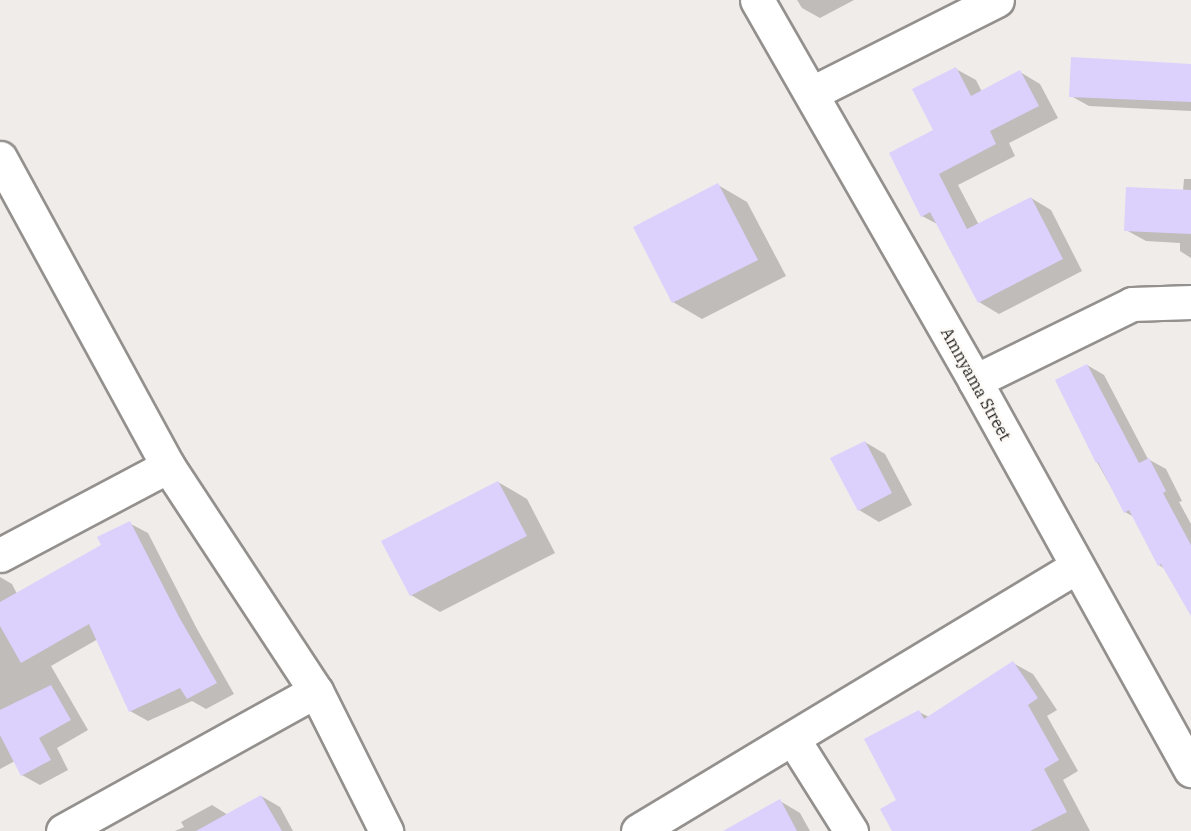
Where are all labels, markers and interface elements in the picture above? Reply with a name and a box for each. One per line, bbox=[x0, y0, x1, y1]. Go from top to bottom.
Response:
street label: Amnyama Street bbox=[937, 324, 1015, 444]

